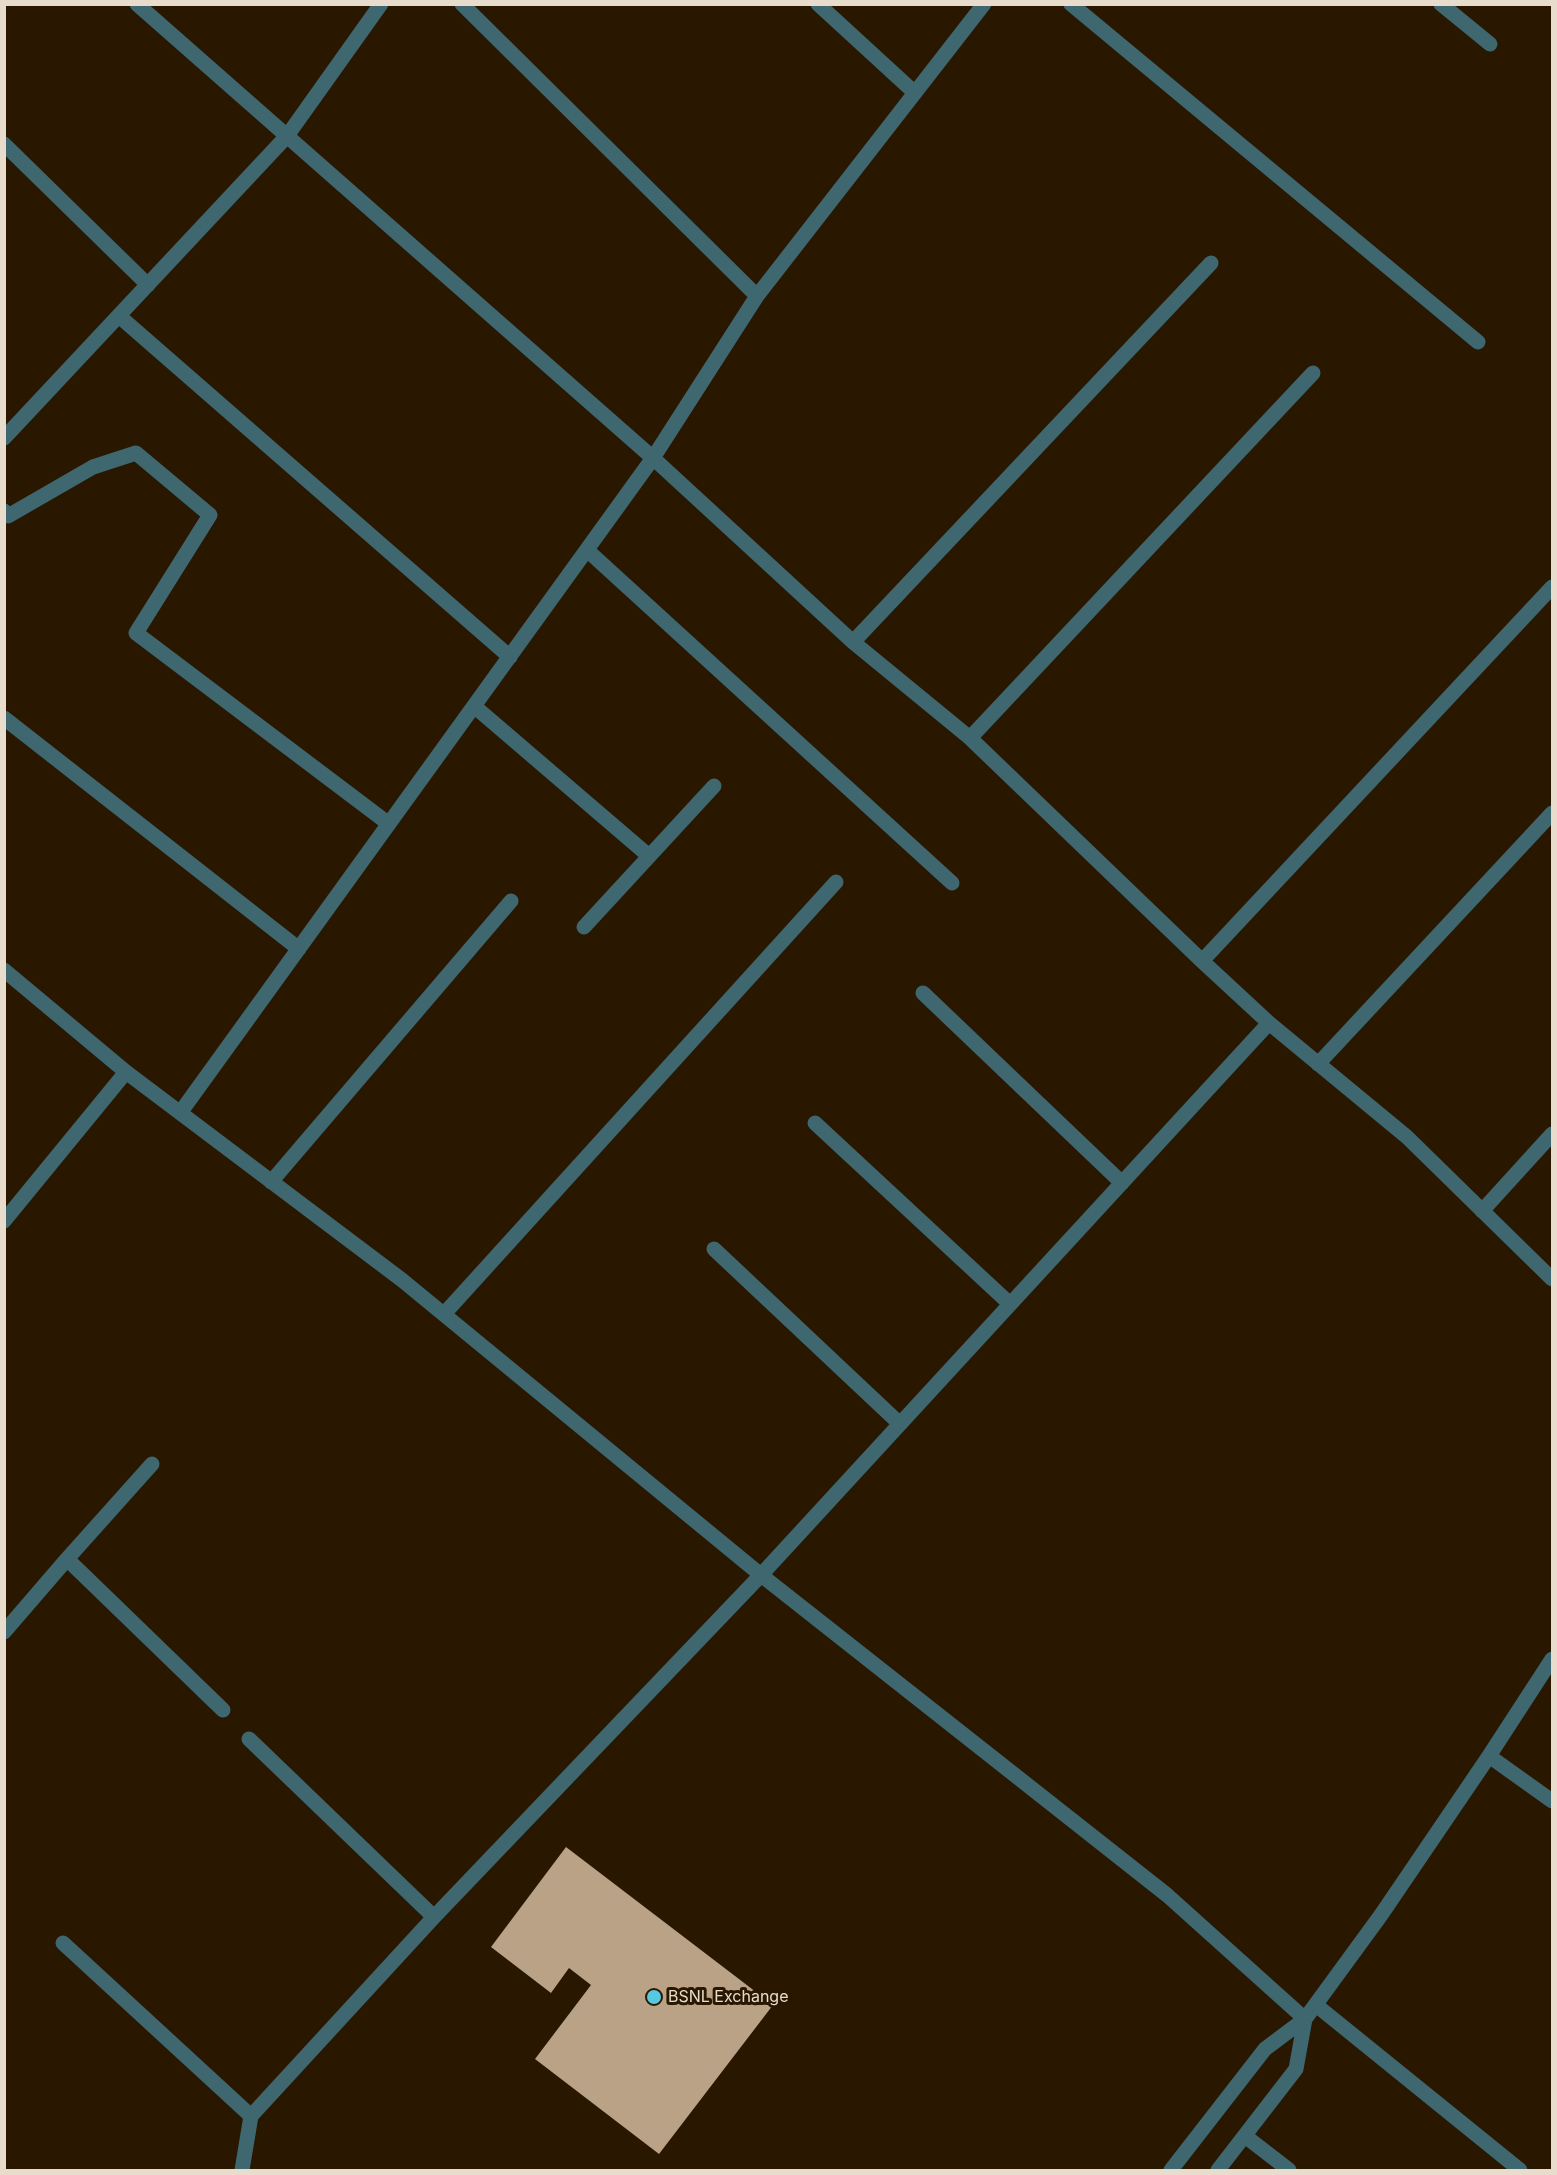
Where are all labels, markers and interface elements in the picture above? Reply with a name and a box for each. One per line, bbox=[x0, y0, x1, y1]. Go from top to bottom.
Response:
place label: BSNL Exchange bbox=[668, 1987, 789, 2007]
marker: BSNL Exchange bbox=[645, 1988, 663, 2006]

